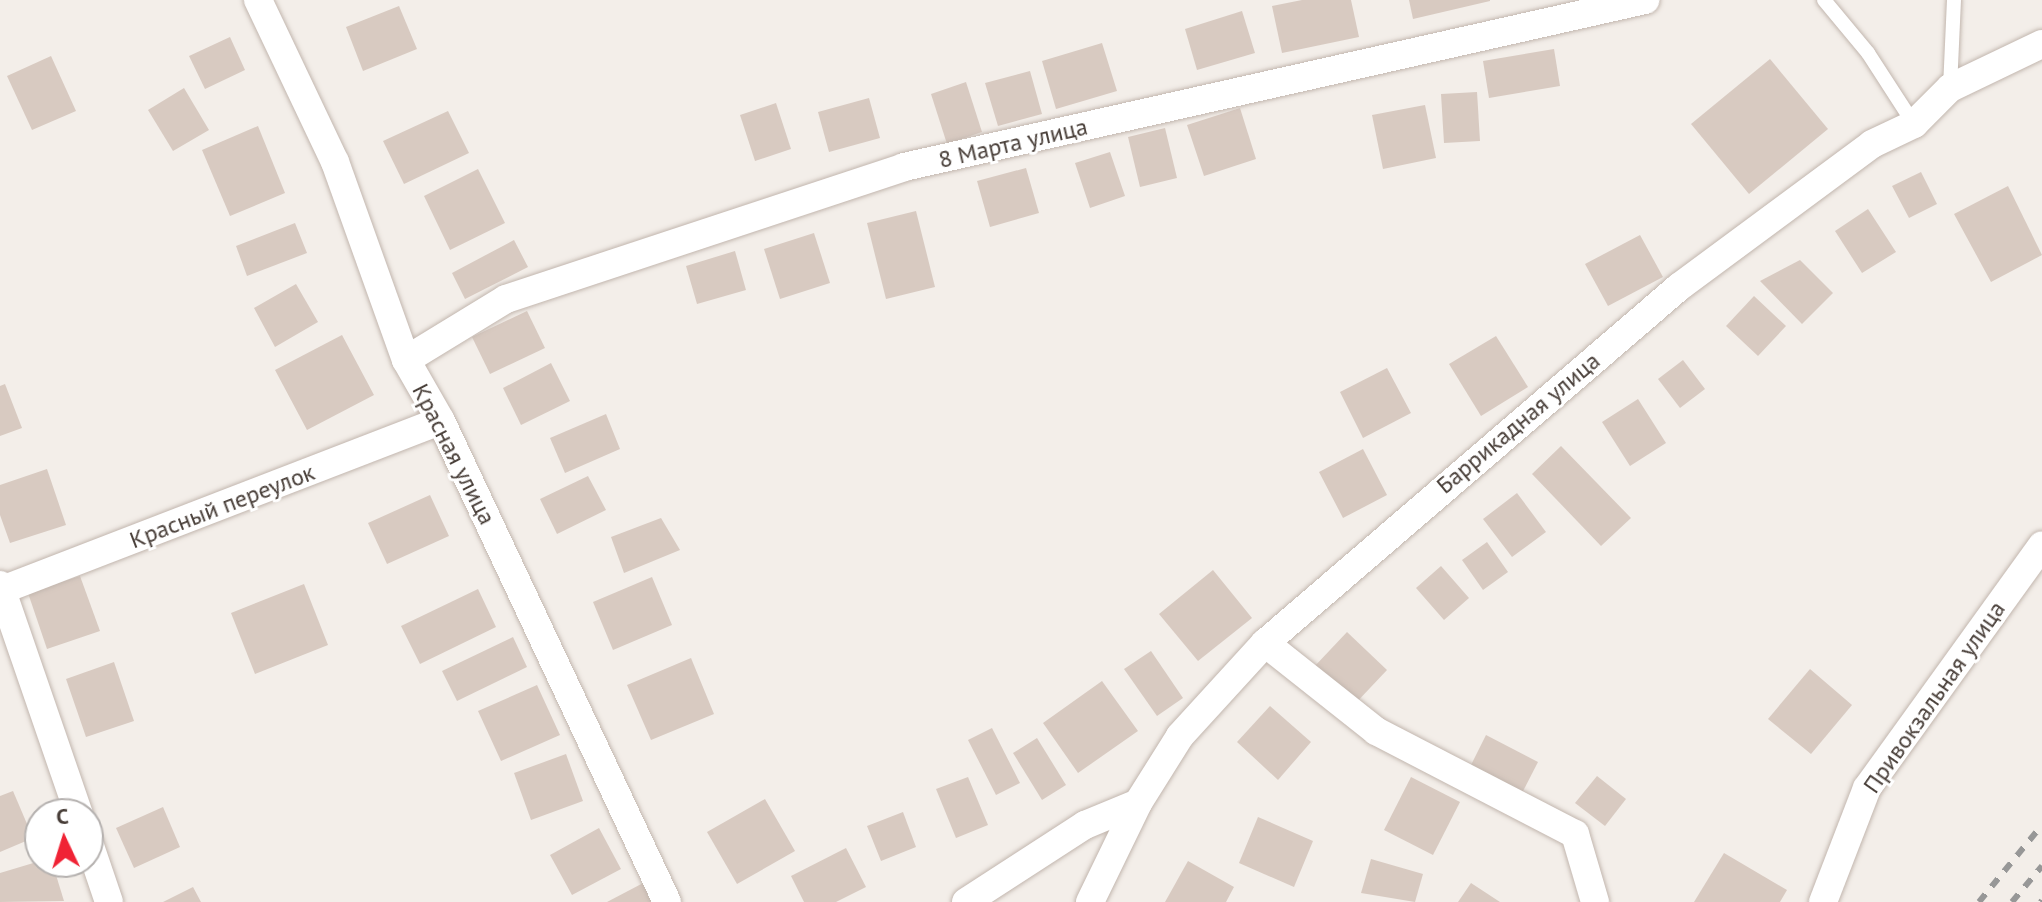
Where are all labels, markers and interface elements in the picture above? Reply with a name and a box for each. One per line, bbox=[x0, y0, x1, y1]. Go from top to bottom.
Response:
street label: 8 Марта улица bbox=[936, 112, 1090, 174]
street label: Баррикадная улица bbox=[1430, 346, 1606, 500]
street label: Красная улица bbox=[406, 379, 502, 529]
street label: Красный переулок bbox=[125, 457, 319, 555]
street label: Привокзальная улица bbox=[1857, 595, 2011, 799]
north arrow bbox=[24, 798, 104, 878]
text: С bbox=[55, 802, 70, 830]

